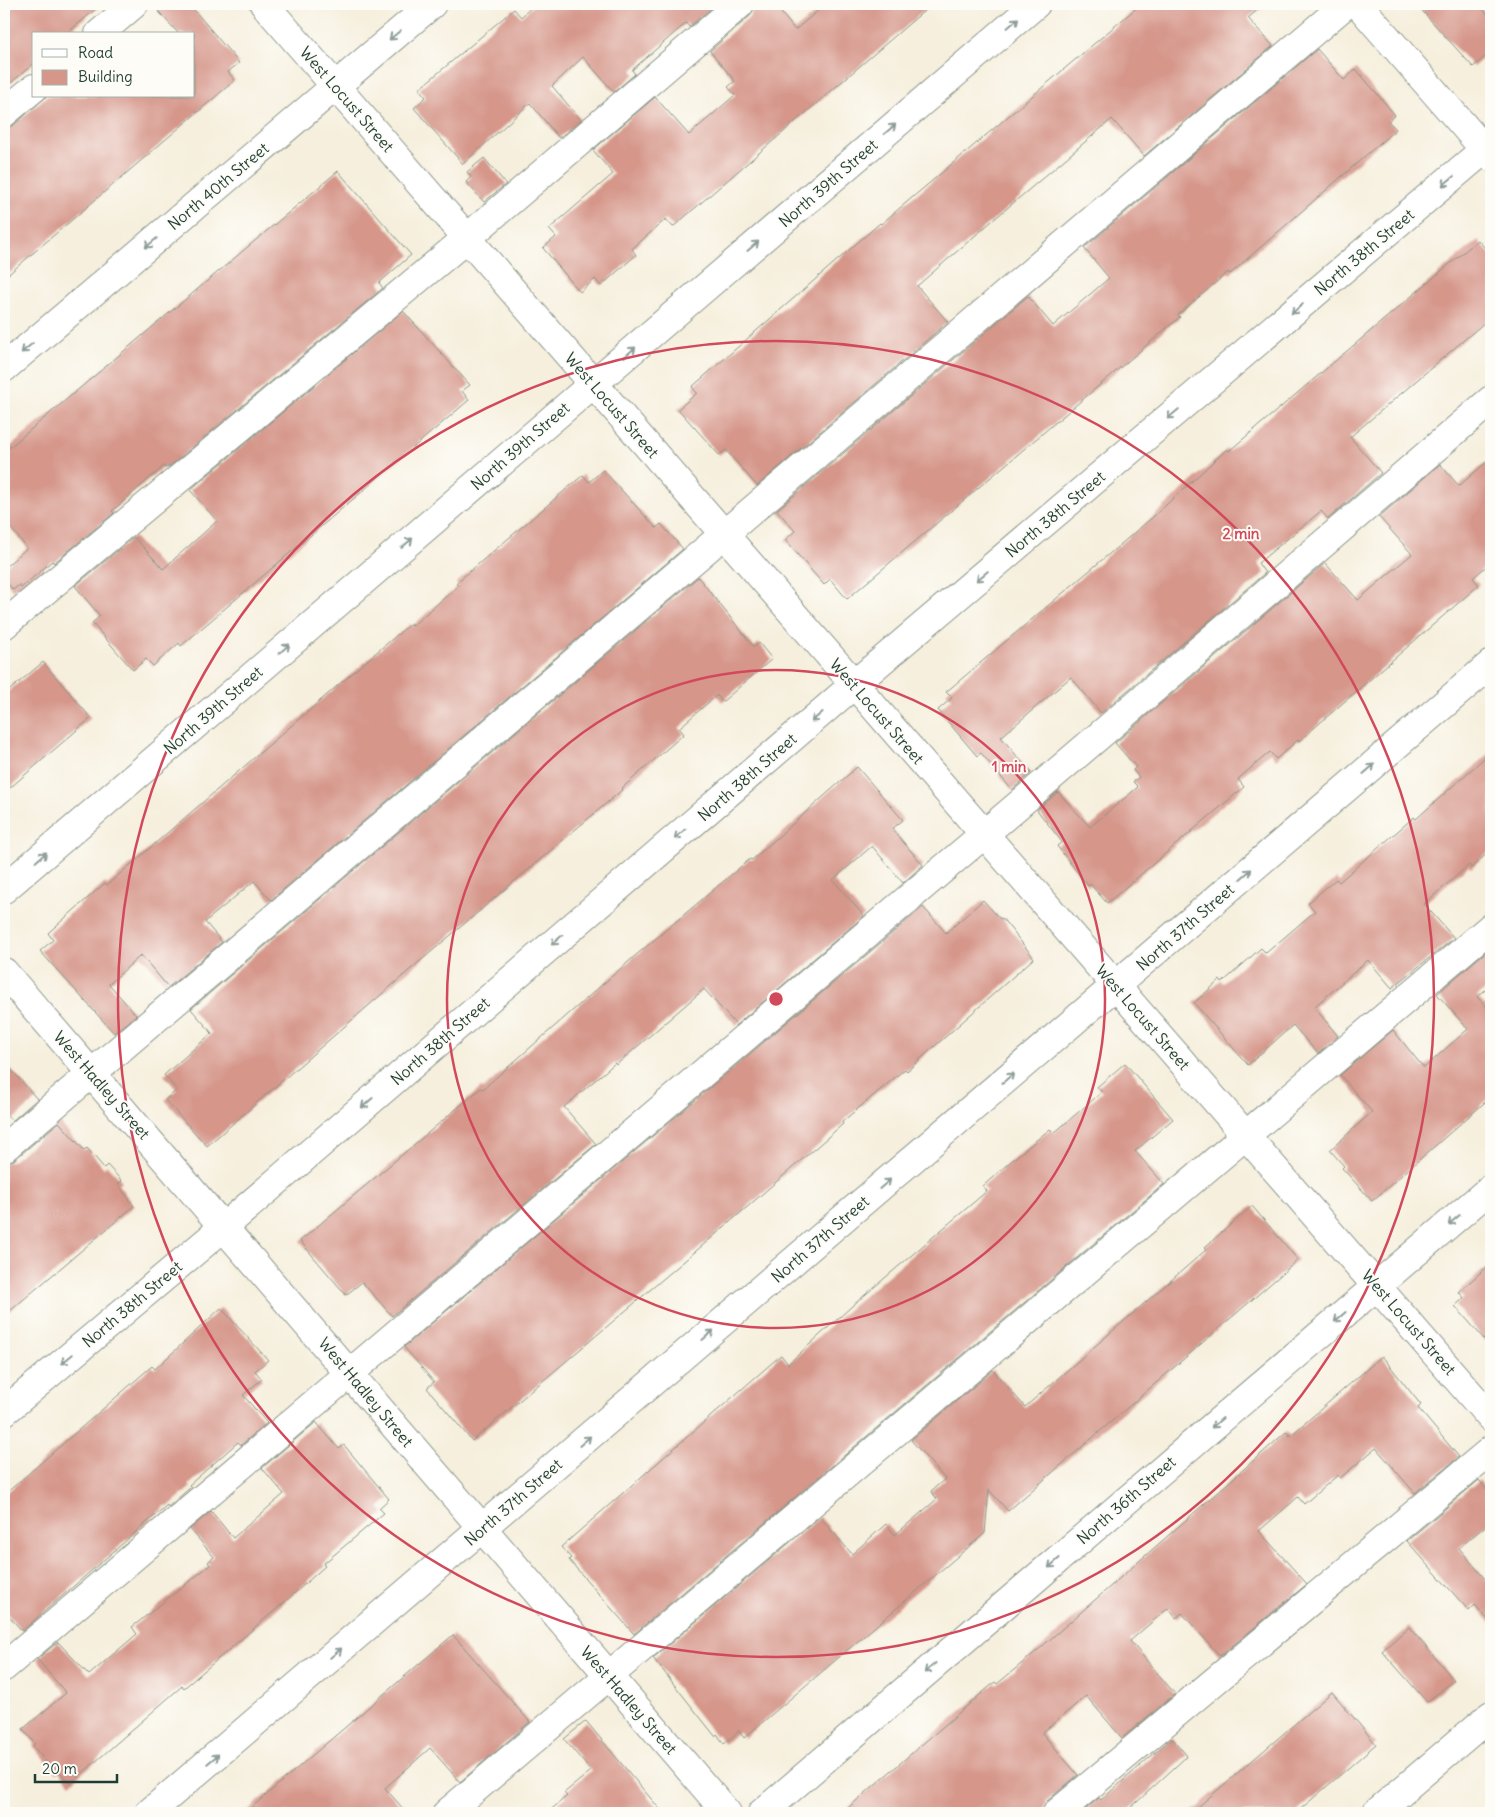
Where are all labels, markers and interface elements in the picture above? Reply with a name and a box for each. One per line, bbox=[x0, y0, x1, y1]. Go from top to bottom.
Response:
one-way arrow bbox=[1007, 18, 1020, 29]
one-way arrow bbox=[389, 30, 402, 41]
legend bbox=[32, 32, 195, 98]
street label: West Locust Street bbox=[296, 42, 399, 156]
text: Road bbox=[78, 43, 113, 62]
text: Building bbox=[78, 67, 133, 86]
one-way arrow bbox=[883, 124, 896, 135]
street label: North 39th Street bbox=[775, 134, 882, 231]
street label: North 40th Street bbox=[163, 138, 273, 234]
one-way arrow bbox=[1441, 175, 1454, 187]
street label: North 38th Street bbox=[1310, 204, 1419, 300]
one-way arrow bbox=[145, 237, 158, 248]
one-way arrow bbox=[747, 241, 760, 252]
one-way arrow bbox=[1291, 303, 1304, 314]
one-way arrow bbox=[21, 342, 34, 354]
one-way arrow bbox=[623, 347, 636, 358]
street label: West Locust Street bbox=[561, 348, 664, 462]
street label: North 39th Street bbox=[467, 397, 574, 494]
one-way arrow bbox=[1167, 408, 1180, 419]
street label: North 38th Street bbox=[1001, 466, 1110, 562]
text: 2 min bbox=[1223, 524, 1260, 543]
one-way arrow bbox=[401, 538, 414, 549]
one-way arrow bbox=[976, 570, 989, 581]
one-way arrow bbox=[277, 643, 290, 655]
street label: West Locust Street bbox=[826, 654, 929, 768]
street label: North 39th Street bbox=[160, 661, 267, 758]
one-way arrow bbox=[810, 711, 823, 723]
street label: North 38th Street bbox=[694, 728, 801, 825]
text: 1 min bbox=[992, 757, 1027, 776]
one-way arrow bbox=[1363, 763, 1376, 774]
one-way arrow bbox=[674, 829, 687, 840]
one-way arrow bbox=[34, 851, 47, 863]
one-way arrow bbox=[1239, 869, 1252, 880]
street label: North 37th Street bbox=[1132, 879, 1238, 975]
one-way arrow bbox=[551, 934, 564, 945]
street label: West Locust Street bbox=[1092, 960, 1195, 1074]
centre of rings bbox=[767, 990, 785, 1008]
street label: North 38th Street bbox=[387, 992, 494, 1089]
street label: West Hadley Street bbox=[50, 1027, 155, 1144]
one-way arrow bbox=[1001, 1073, 1014, 1084]
one-way arrow bbox=[361, 1097, 374, 1109]
one-way arrow bbox=[878, 1178, 891, 1189]
street label: North 37th Street bbox=[767, 1191, 873, 1287]
one-way arrow bbox=[1448, 1214, 1461, 1225]
street label: North 38th Street bbox=[78, 1256, 187, 1352]
street label: West Locust Street bbox=[1358, 1265, 1461, 1379]
one-way arrow bbox=[1334, 1311, 1347, 1322]
one-way arrow bbox=[701, 1330, 714, 1341]
street label: West Hadley Street bbox=[314, 1333, 418, 1451]
one-way arrow bbox=[61, 1353, 74, 1364]
one-way arrow bbox=[1210, 1417, 1223, 1428]
one-way arrow bbox=[578, 1435, 591, 1446]
street label: North 36th Street bbox=[1073, 1451, 1180, 1548]
street label: North 37th Street bbox=[460, 1454, 566, 1550]
one-way arrow bbox=[1047, 1557, 1060, 1568]
street label: West Hadley Street bbox=[577, 1642, 682, 1759]
one-way arrow bbox=[330, 1648, 343, 1659]
one-way arrow bbox=[924, 1663, 937, 1674]
scale bar bbox=[35, 1752, 118, 1784]
one-way arrow bbox=[206, 1753, 219, 1765]
text: 20 m bbox=[42, 1759, 77, 1778]

